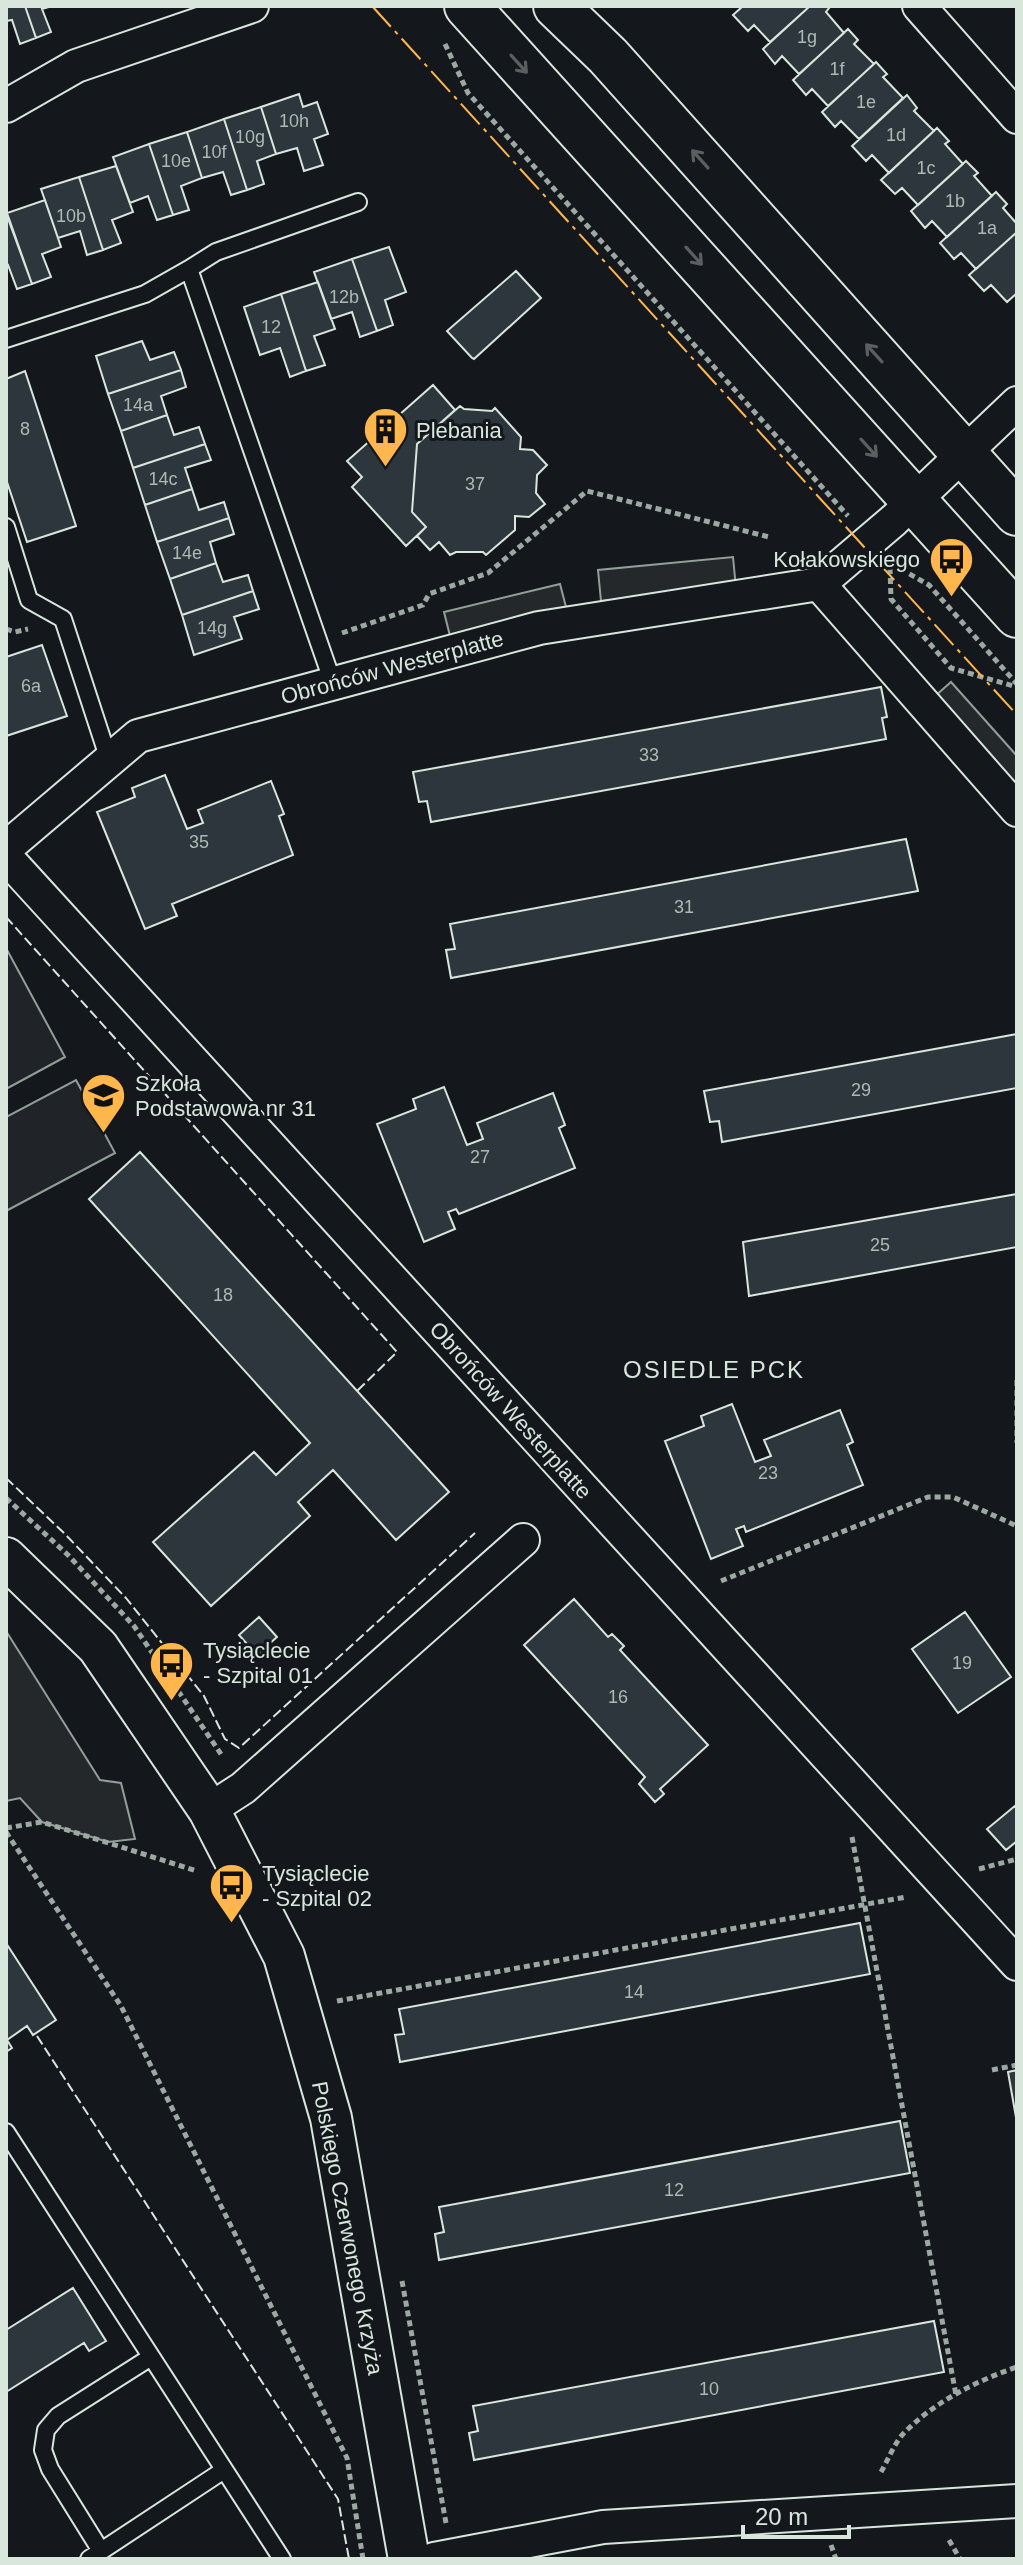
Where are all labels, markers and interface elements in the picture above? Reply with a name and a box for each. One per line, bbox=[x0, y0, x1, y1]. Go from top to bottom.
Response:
house number: 1g bbox=[797, 27, 817, 47]
one-way arrow bbox=[510, 53, 528, 73]
house number: 1f bbox=[829, 59, 846, 79]
house number: 1e bbox=[856, 92, 876, 112]
house number: 10h bbox=[279, 111, 309, 131]
house number: 1d bbox=[886, 125, 906, 145]
house number: 10g bbox=[235, 127, 265, 147]
house number: 10f bbox=[201, 142, 228, 162]
one-way arrow bbox=[692, 150, 710, 170]
house number: 10e bbox=[161, 151, 191, 171]
house number: 1c bbox=[916, 158, 936, 178]
house number: 1b bbox=[945, 191, 965, 211]
house number: 10b bbox=[56, 206, 86, 226]
house number: 1a bbox=[977, 218, 998, 238]
one-way arrow bbox=[685, 246, 704, 266]
house number: 12b bbox=[329, 287, 359, 307]
house number: 12 bbox=[261, 317, 281, 337]
one-way arrow bbox=[866, 343, 884, 363]
house number: 14a bbox=[123, 395, 154, 415]
building icon: Plebania bbox=[361, 406, 409, 469]
place label: Plebania bbox=[416, 418, 502, 443]
house number: 8 bbox=[20, 419, 30, 439]
one-way arrow bbox=[860, 438, 878, 458]
house number: 14c bbox=[148, 469, 178, 489]
house number: 37 bbox=[465, 474, 485, 494]
bus stop icon: Kołakowskiego bbox=[927, 535, 975, 598]
house number: 14e bbox=[172, 543, 202, 563]
place label: Kołakowskiego bbox=[773, 547, 920, 572]
house number: 14g bbox=[197, 618, 227, 638]
street label: Obrońców Westerplatte bbox=[278, 626, 506, 709]
house number: 6a bbox=[21, 676, 42, 696]
house number: 33 bbox=[639, 745, 659, 765]
house number: 35 bbox=[189, 832, 209, 852]
house number: 31 bbox=[674, 897, 694, 917]
place label: Szkoła Podstawowa nr 31 bbox=[135, 1071, 316, 1121]
school or university icon: Szkoła Podstawowa nr 31 bbox=[80, 1072, 128, 1135]
house number: 29 bbox=[851, 1080, 871, 1100]
house number: 27 bbox=[470, 1147, 490, 1167]
house number: 25 bbox=[870, 1235, 890, 1255]
house number: 18 bbox=[213, 1285, 233, 1305]
street label: Obrońców Westerplatte bbox=[425, 1317, 597, 1504]
district label: OSIEDLE PCK bbox=[623, 1356, 805, 1383]
house number: 23 bbox=[758, 1463, 778, 1483]
place label: Tysiąclecie - Szpital 01 bbox=[203, 1638, 313, 1688]
bus stop icon: Tysiąclecie - Szpital 01 bbox=[148, 1639, 196, 1702]
house number: 19 bbox=[952, 1653, 972, 1673]
house number: 16 bbox=[608, 1687, 628, 1707]
place label: Tysiąclecie - Szpital 02 bbox=[262, 1861, 372, 1911]
bus stop icon: Tysiąclecie - Szpital 02 bbox=[207, 1862, 255, 1925]
house number: 14 bbox=[624, 1982, 644, 2002]
street label: Polskiego Czerwonego Krzyża bbox=[307, 2079, 388, 2378]
house number: 12 bbox=[664, 2180, 684, 2200]
house number: 10 bbox=[699, 2379, 719, 2399]
scale bar bbox=[743, 2489, 849, 2539]
text: 20 m bbox=[755, 2503, 808, 2530]

